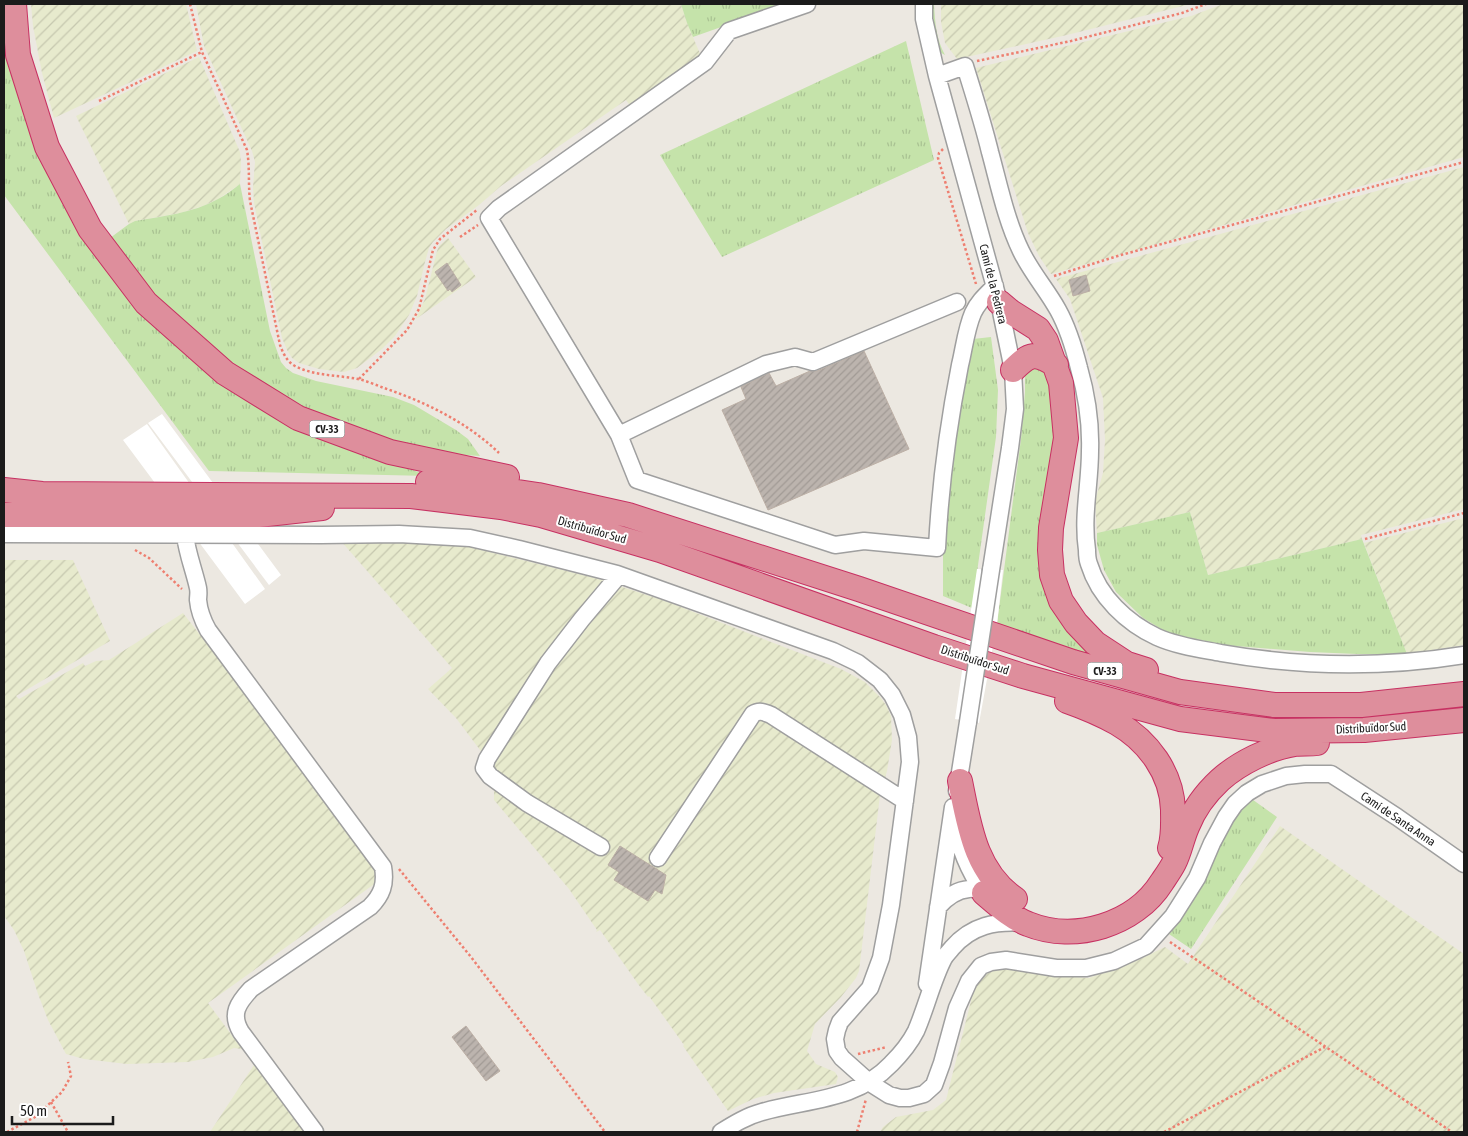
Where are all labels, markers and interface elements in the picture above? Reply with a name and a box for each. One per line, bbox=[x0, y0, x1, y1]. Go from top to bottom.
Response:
street label: Camí de la Pedrera bbox=[976, 243, 1010, 325]
road number: CV-33 bbox=[310, 420, 344, 438]
street label: Distribuïdor Sud bbox=[556, 514, 628, 546]
street label: Distribuïdor Sud bbox=[939, 642, 1011, 678]
road number: CV-33 bbox=[1088, 662, 1122, 679]
street label: Distribuïdor Sud bbox=[1335, 719, 1407, 737]
street label: Camí de Santa Anna bbox=[1358, 789, 1438, 849]
scale bar bbox=[12, 1094, 114, 1126]
text: 50 m bbox=[20, 1102, 47, 1119]

